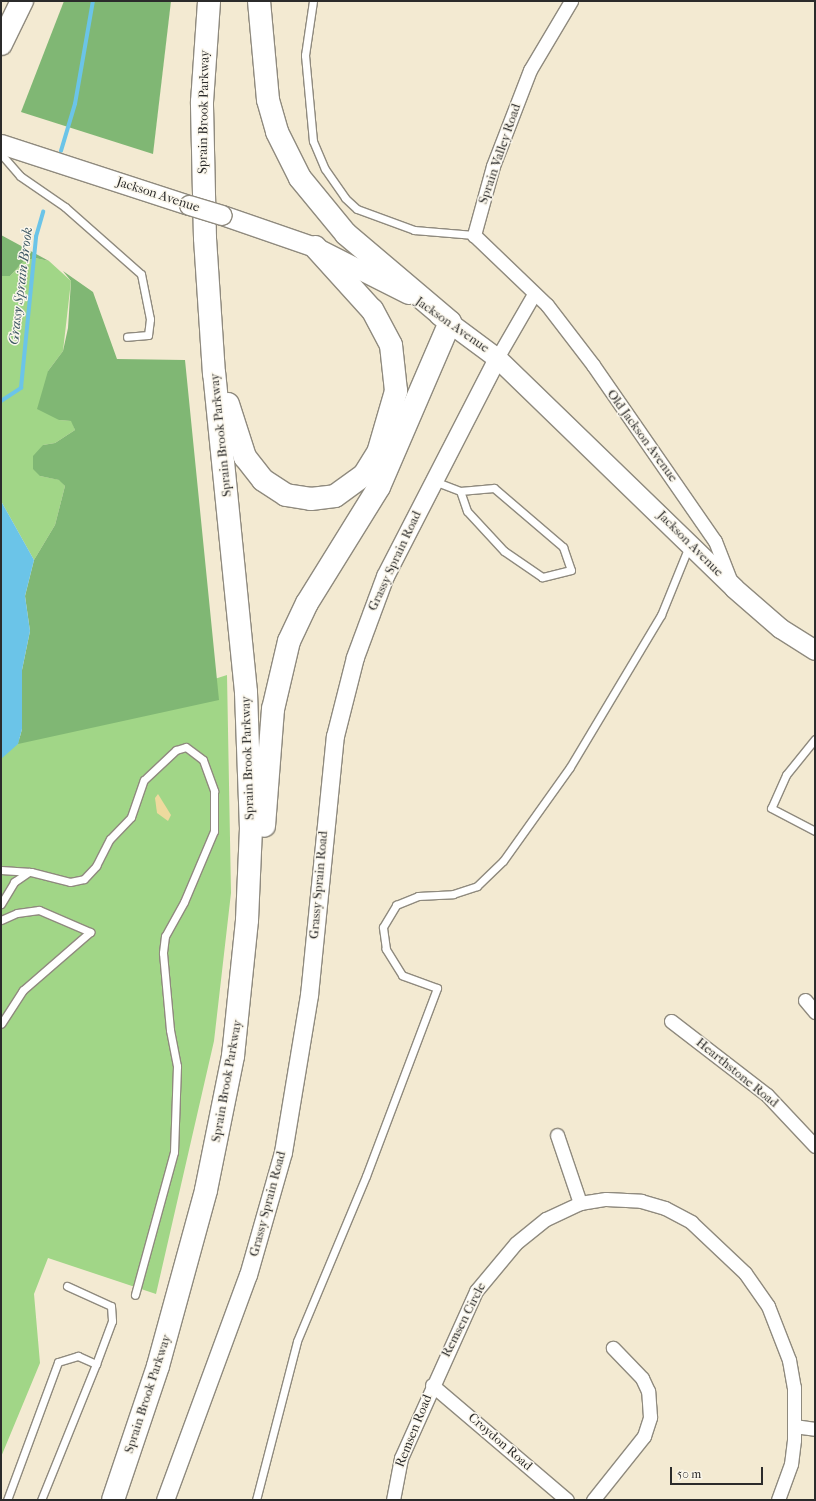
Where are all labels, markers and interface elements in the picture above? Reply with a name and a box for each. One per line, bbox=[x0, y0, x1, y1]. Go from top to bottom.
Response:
street label: Sprain Brook Parkway bbox=[195, 50, 213, 174]
street label: Sprain Valley Road bbox=[476, 102, 524, 206]
street label: Jackson Avenue bbox=[114, 174, 202, 216]
water label: Grassy Sprain Brook bbox=[5, 226, 37, 346]
street label: Jackson Avenue bbox=[412, 294, 492, 356]
street label: Sprain Brook Parkway bbox=[207, 373, 235, 497]
street label: Old Jackson Avenue bbox=[603, 387, 681, 485]
street label: Jackson Avenue bbox=[654, 508, 726, 580]
street label: Grassy Sprain Road bbox=[365, 509, 425, 613]
street label: Sprain Brook Parkway bbox=[238, 696, 258, 820]
street label: Grassy Sprain Road bbox=[307, 830, 331, 940]
street label: Sprain Brook Parkway bbox=[209, 1019, 245, 1143]
street label: Hearthstone Road bbox=[693, 1035, 781, 1111]
street label: Grassy Sprain Road bbox=[246, 1150, 290, 1258]
street label: Remsen Circle bbox=[439, 1280, 489, 1360]
street label: Sprain Brook Parkway bbox=[121, 1333, 175, 1455]
street label: Remsen Road bbox=[392, 1392, 436, 1470]
street label: Croydon Road bbox=[465, 1410, 535, 1474]
scale bar bbox=[672, 1459, 765, 1485]
text: 50 m bbox=[677, 1467, 701, 1481]

